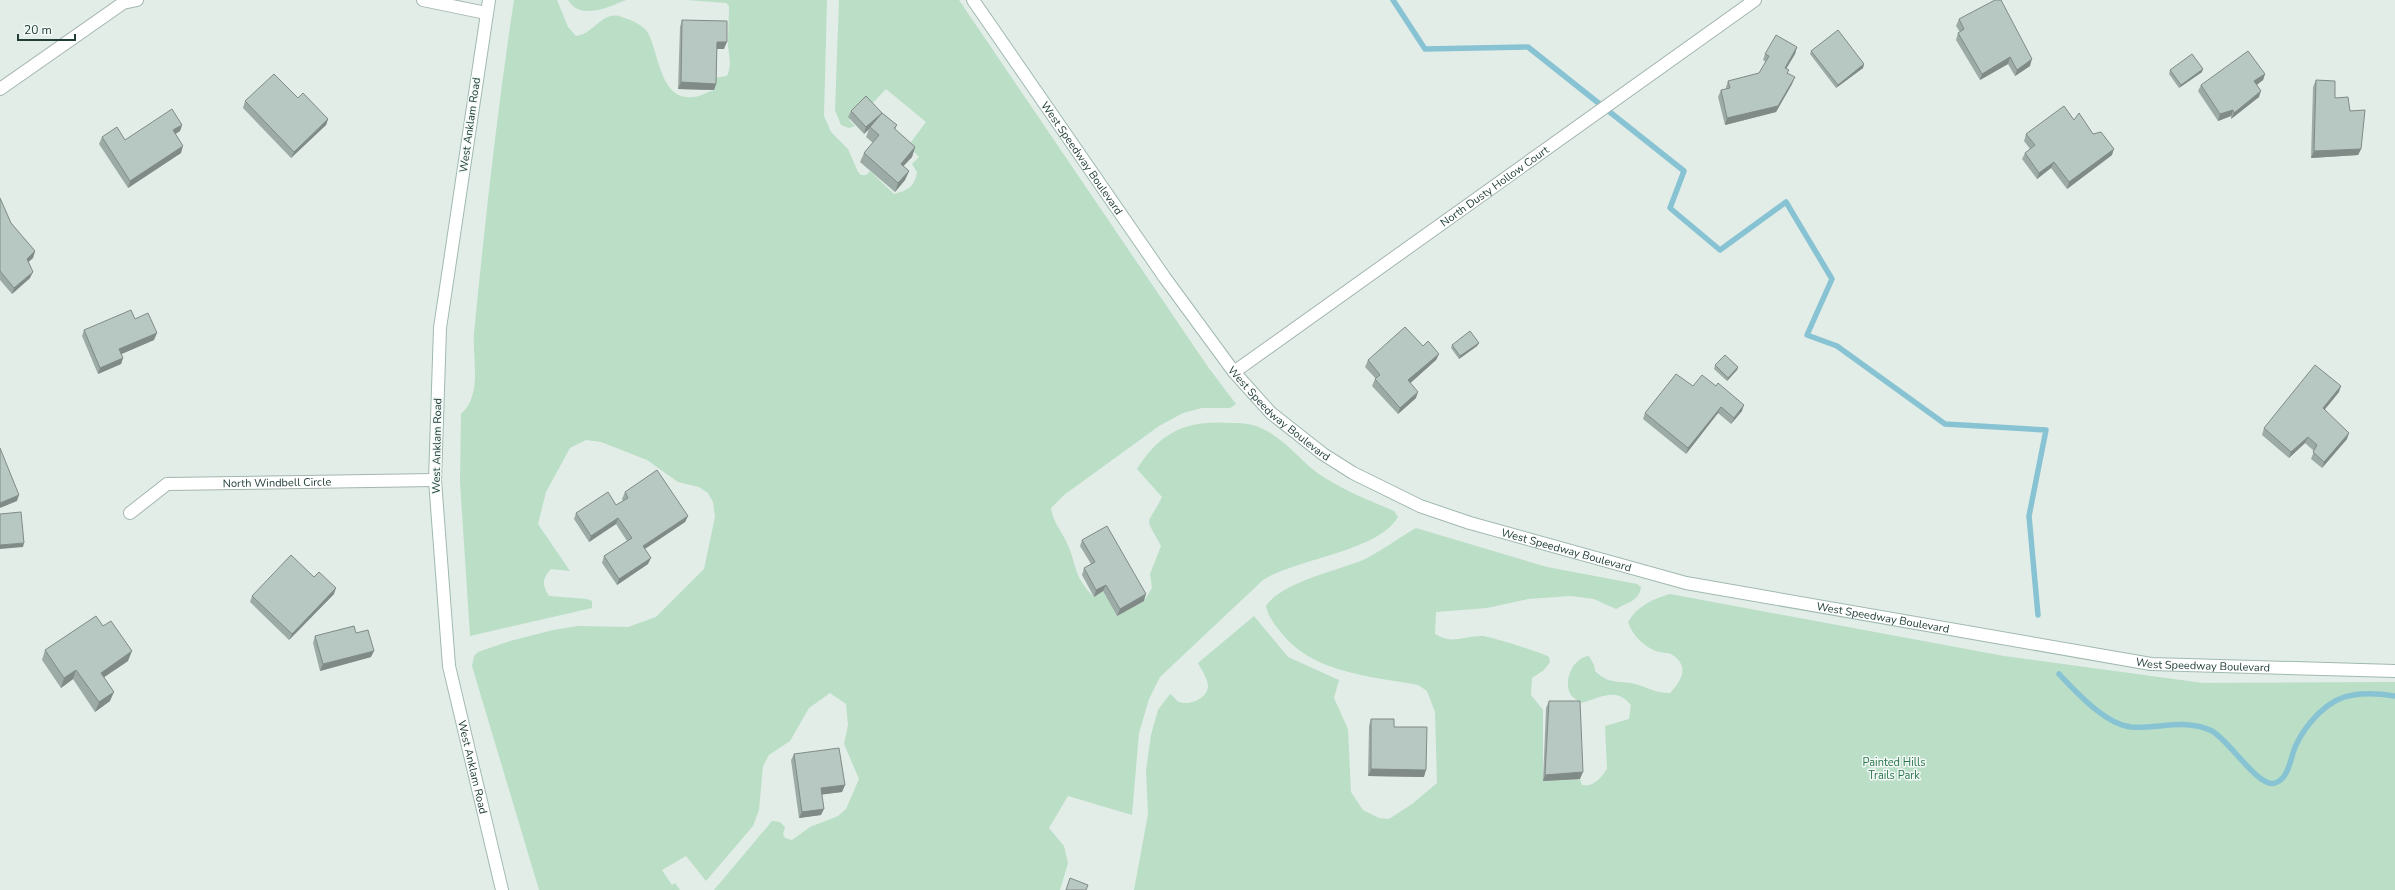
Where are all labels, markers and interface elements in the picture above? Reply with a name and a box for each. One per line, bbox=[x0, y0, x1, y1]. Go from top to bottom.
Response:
scale bar bbox=[18, 16, 75, 42]
text: 20 m bbox=[24, 22, 52, 38]
street label: West Anklam Road bbox=[456, 76, 484, 174]
street label: West Speedway Boulevard bbox=[1038, 98, 1126, 218]
street label: North Dusty Hollow Court bbox=[1437, 142, 1552, 230]
street label: West Speedway Boulevard bbox=[1225, 363, 1333, 464]
street label: West Anklam Road bbox=[429, 398, 445, 494]
street label: North Windbell Circle bbox=[223, 474, 331, 491]
street label: West Speedway Boulevard bbox=[1500, 525, 1633, 575]
street label: West Speedway Boulevard bbox=[1815, 598, 1950, 636]
street label: West Speedway Boulevard bbox=[2135, 654, 2270, 675]
street label: West Anklam Road bbox=[455, 719, 491, 815]
park label: Painted Hills Trails Park bbox=[1863, 755, 1925, 783]

